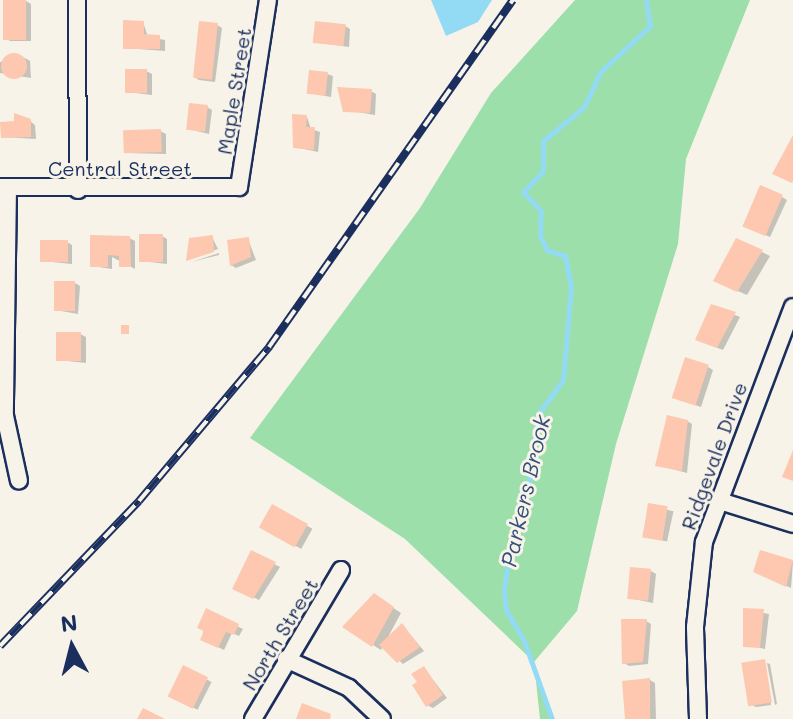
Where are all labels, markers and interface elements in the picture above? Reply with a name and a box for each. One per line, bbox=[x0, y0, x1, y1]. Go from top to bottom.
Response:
street label: Maple Street bbox=[212, 26, 256, 156]
street label: Central Street bbox=[48, 156, 192, 180]
street label: Ridgevale Drive bbox=[676, 379, 752, 533]
water label: Parkers Brook bbox=[495, 413, 555, 569]
street label: North Street bbox=[237, 573, 323, 695]
north arrow bbox=[32, 607, 112, 687]
text: N bbox=[59, 607, 79, 638]

